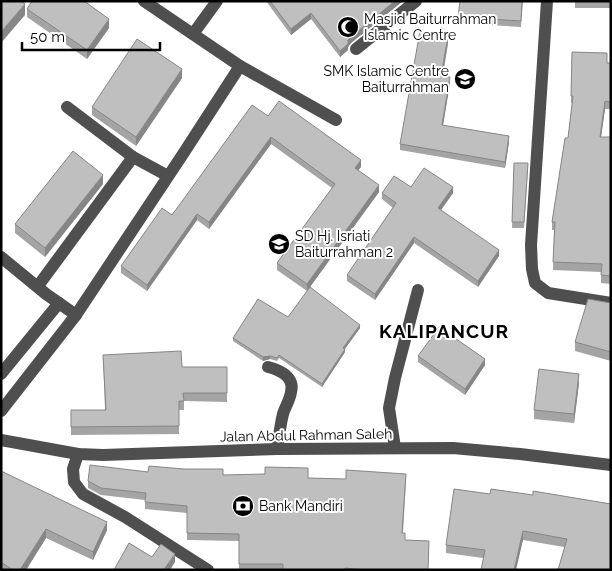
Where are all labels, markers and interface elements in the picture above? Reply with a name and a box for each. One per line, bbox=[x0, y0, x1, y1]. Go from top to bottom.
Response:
place label: Masjid Baiturrahman Islamic Centre bbox=[364, 11, 496, 43]
mosque icon: Masjid Baiturrahman Islamic Centre bbox=[336, 15, 360, 39]
scale bar bbox=[22, 20, 160, 52]
text: 50 m bbox=[30, 28, 65, 46]
place label: SMK Islamic Centre Baiturrahman bbox=[324, 63, 449, 95]
school or university icon: SMK Islamic Centre Baiturrahman bbox=[453, 67, 477, 91]
place label: SD Hj. Isriati Baiturrahman 2 bbox=[295, 228, 393, 260]
school or university icon: SD Hj. Isriati Baiturrahman 2 bbox=[267, 232, 291, 256]
district label: KALIPANCUR bbox=[379, 320, 509, 342]
street label: Jalan Abdul Rahman Saleh bbox=[220, 425, 392, 445]
bank icon: Bank Mandiri bbox=[231, 494, 255, 518]
place label: Bank Mandiri bbox=[259, 498, 343, 514]

